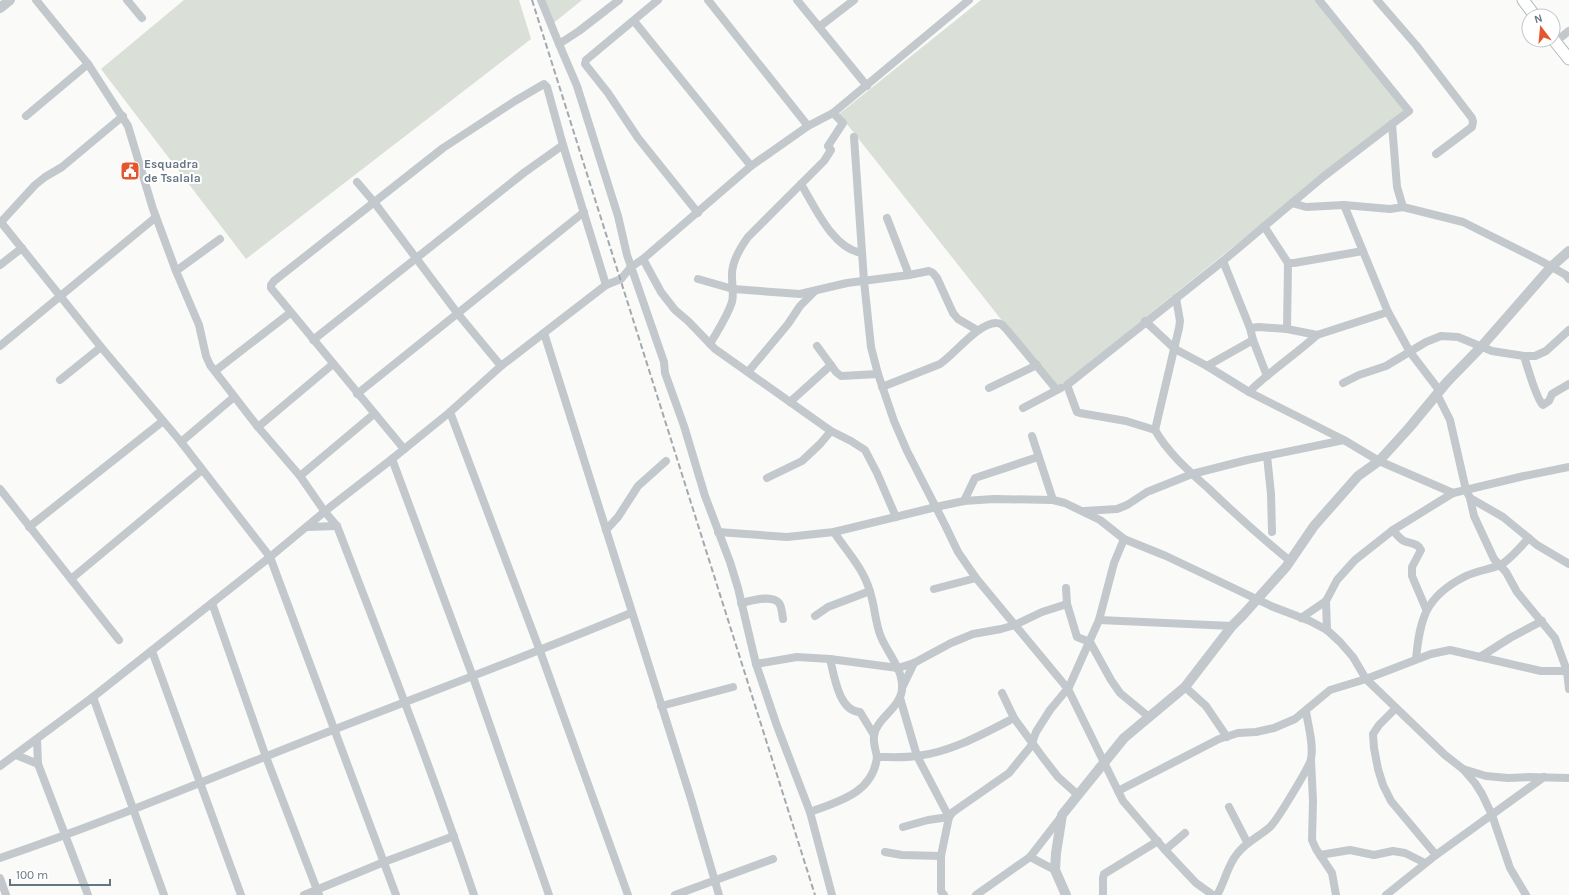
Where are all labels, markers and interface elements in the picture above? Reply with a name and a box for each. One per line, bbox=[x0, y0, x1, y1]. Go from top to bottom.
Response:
north arrow bbox=[1521, 8, 1561, 48]
text: N bbox=[1533, 12, 1544, 26]
place label: Esquadra de Tsalala bbox=[144, 157, 201, 185]
public building icon: Esquadra de Tsalala bbox=[119, 160, 141, 182]
scale bar bbox=[10, 861, 110, 887]
text: 100 m bbox=[16, 868, 48, 882]

